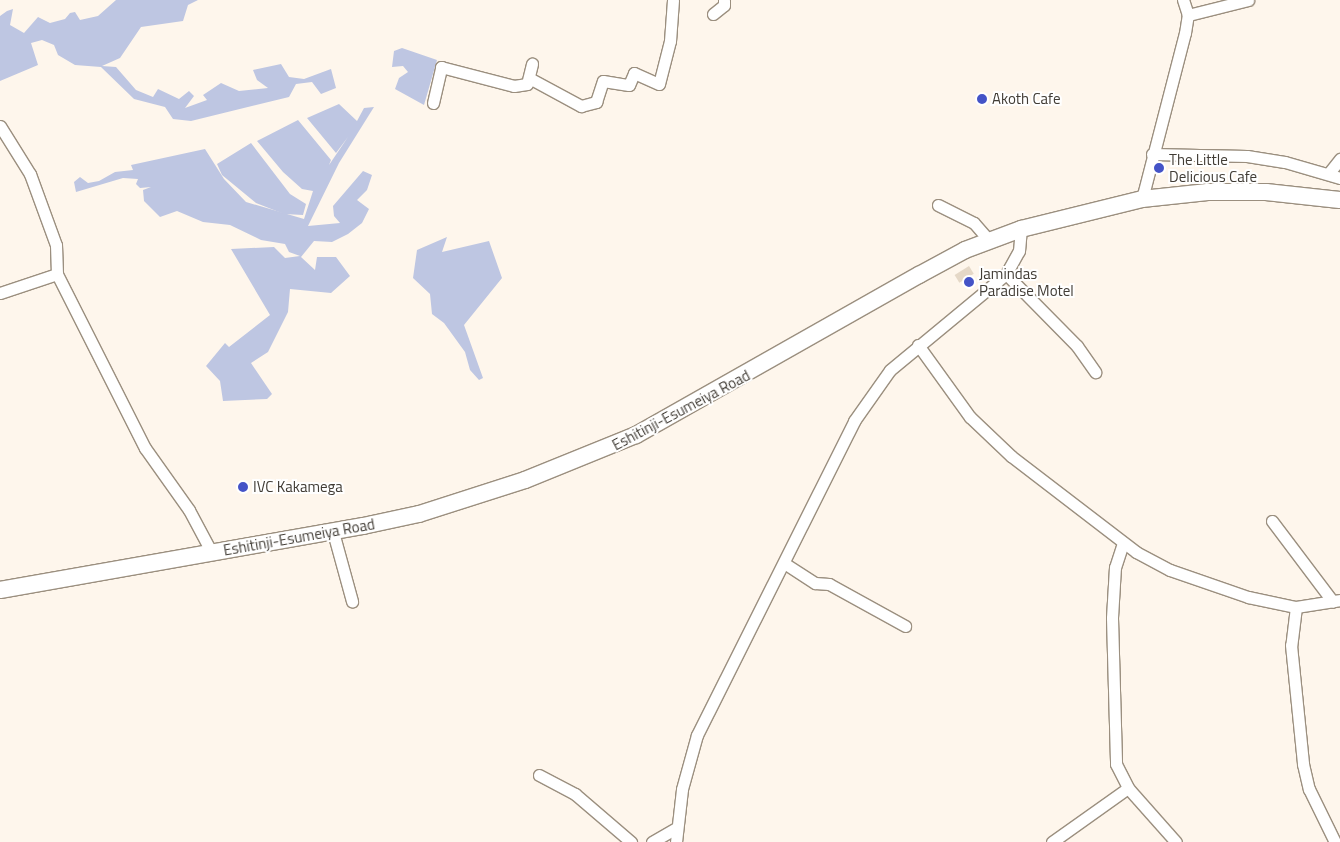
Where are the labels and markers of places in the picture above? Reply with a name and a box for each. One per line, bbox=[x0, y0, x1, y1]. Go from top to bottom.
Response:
place label: Akoth Cafe bbox=[992, 90, 1060, 108]
marker: Akoth Cafe bbox=[976, 93, 988, 105]
place label: The Little Delicious Cafe bbox=[1169, 150, 1257, 185]
marker: The Little Delicious Cafe bbox=[1153, 162, 1165, 174]
place label: Jamindas Paradise Motel bbox=[979, 264, 1074, 299]
marker: Jamindas Paradise Motel bbox=[963, 276, 975, 288]
place label: IVC Kakamega bbox=[253, 478, 343, 496]
marker: IVC Kakamega bbox=[237, 481, 249, 493]

